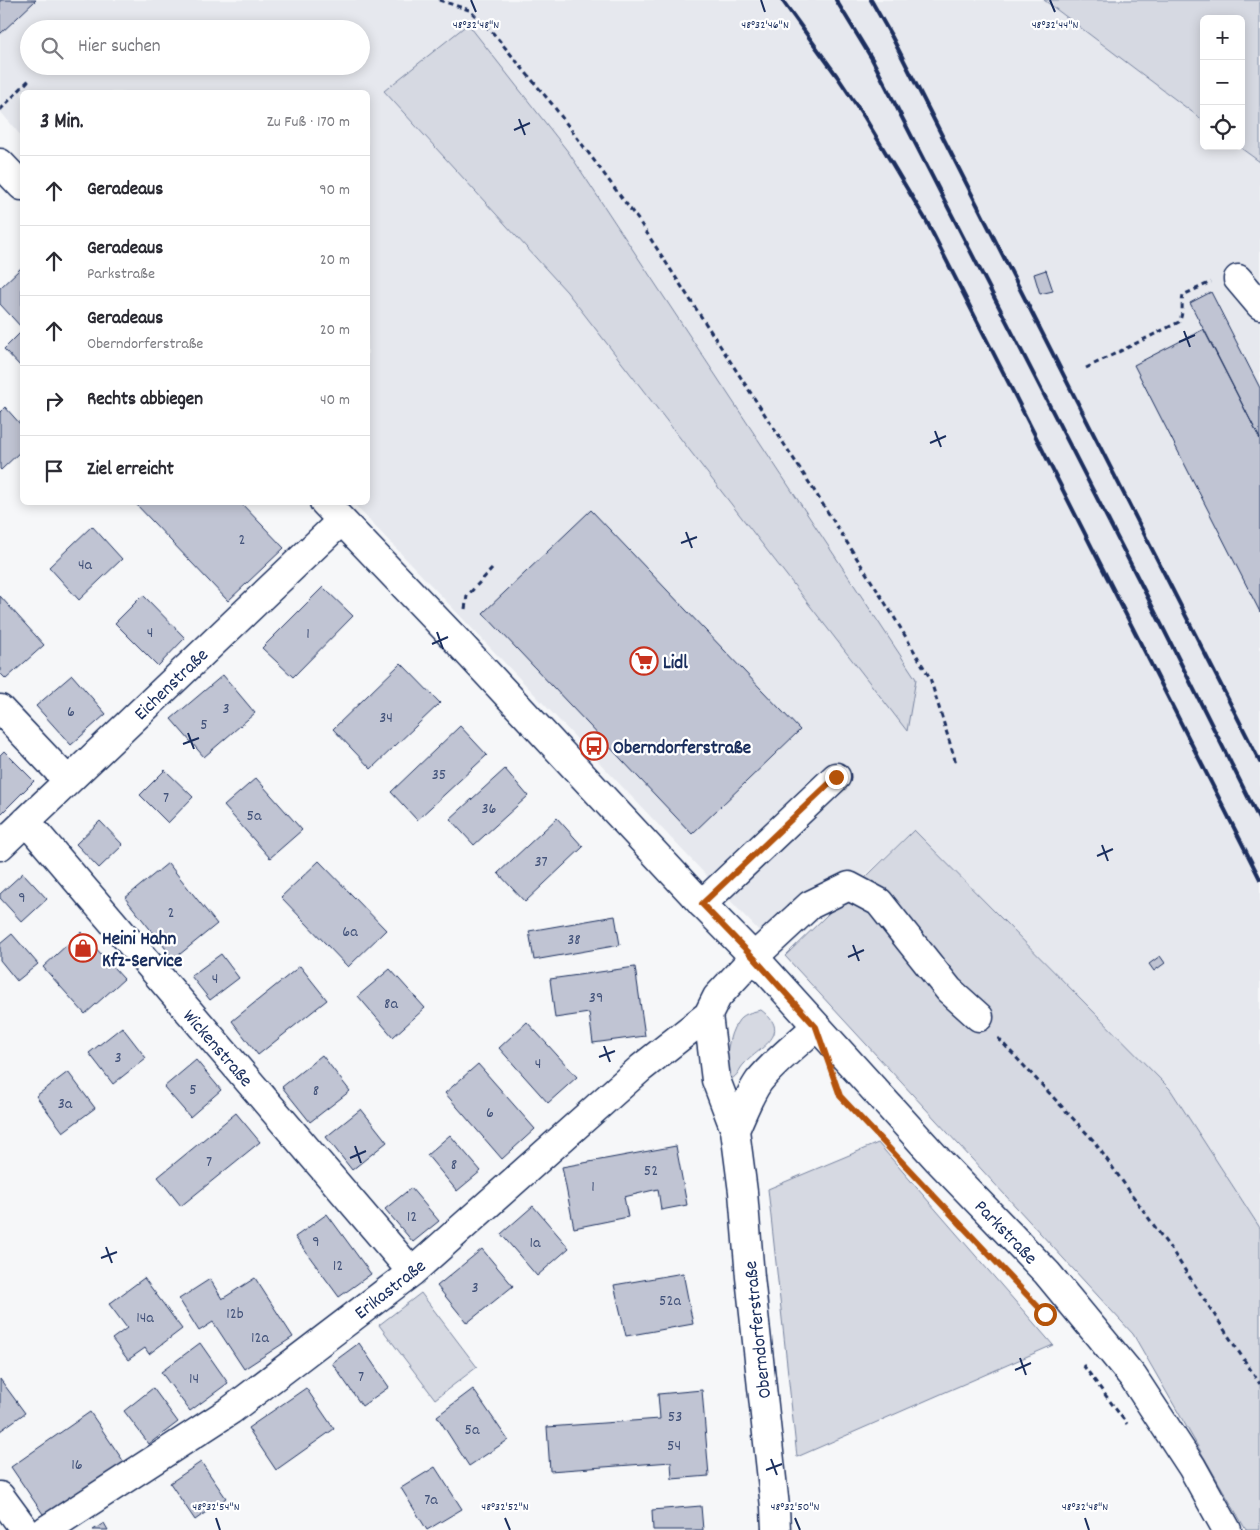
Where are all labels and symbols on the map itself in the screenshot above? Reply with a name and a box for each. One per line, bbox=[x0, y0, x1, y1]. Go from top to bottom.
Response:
text: 48°32'48"N bbox=[453, 17, 499, 34]
text: 48°32'46"N bbox=[741, 17, 789, 34]
text: 48°32'44"N bbox=[1032, 17, 1078, 34]
house number: 2 bbox=[239, 529, 246, 552]
house number: 4a bbox=[78, 554, 93, 577]
house number: 4 bbox=[147, 622, 153, 645]
house number: 1 bbox=[306, 623, 310, 646]
street label: Eichenstraße bbox=[129, 643, 216, 728]
supermarket icon: Lidl bbox=[629, 646, 659, 676]
place label: Lidl bbox=[663, 651, 688, 678]
house number: 3 bbox=[222, 698, 230, 721]
house number: 6 bbox=[67, 701, 75, 724]
house number: 34 bbox=[379, 707, 393, 730]
house number: 5 bbox=[200, 714, 208, 737]
bus stop icon: Oberndorferstraße bbox=[579, 731, 609, 761]
place label: Oberndorferstraße bbox=[613, 736, 751, 763]
house number: 35 bbox=[432, 764, 446, 787]
route end bbox=[825, 766, 848, 789]
house number: 7 bbox=[163, 787, 169, 810]
house number: 36 bbox=[482, 798, 497, 821]
house number: 5a bbox=[247, 805, 262, 828]
house number: 37 bbox=[534, 851, 548, 874]
house number: 9 bbox=[18, 887, 26, 910]
house number: 2 bbox=[168, 902, 175, 925]
house number: 6a bbox=[342, 921, 358, 944]
place label: Heini Hahn Kfz-Service bbox=[102, 927, 182, 976]
house number: 38 bbox=[567, 929, 581, 952]
shop icon: Heini Hahn Kfz-Service bbox=[68, 933, 98, 963]
house number: 4 bbox=[212, 968, 218, 991]
house number: 39 bbox=[589, 987, 603, 1010]
house number: 8a bbox=[384, 993, 398, 1016]
street label: Wickenstraße bbox=[175, 1004, 258, 1094]
house number: 3 bbox=[114, 1047, 122, 1070]
house number: 4 bbox=[535, 1053, 541, 1076]
house number: 5 bbox=[189, 1079, 197, 1102]
house number: 8 bbox=[313, 1080, 319, 1103]
house number: 3a bbox=[58, 1093, 73, 1116]
house number: 6 bbox=[486, 1102, 494, 1125]
house number: 7 bbox=[206, 1151, 212, 1174]
house number: 8 bbox=[451, 1154, 457, 1177]
house number: 52 bbox=[644, 1160, 658, 1183]
house number: 1 bbox=[591, 1176, 595, 1199]
street label: Parkstraße bbox=[967, 1195, 1042, 1272]
house number: 12 bbox=[407, 1206, 417, 1229]
house number: 9 bbox=[312, 1231, 320, 1254]
house number: 1a bbox=[529, 1232, 541, 1255]
street label: Erikastraße bbox=[350, 1254, 433, 1327]
house number: 12 bbox=[333, 1255, 343, 1278]
street label: Oberndorferstraße bbox=[739, 1260, 780, 1400]
house number: 3 bbox=[471, 1277, 479, 1300]
house number: 52a bbox=[659, 1290, 681, 1313]
house number: 12b bbox=[226, 1303, 244, 1326]
route start bbox=[1034, 1303, 1057, 1326]
house number: 14a bbox=[136, 1307, 154, 1330]
house number: 12a bbox=[251, 1327, 269, 1350]
house number: 7 bbox=[358, 1366, 364, 1389]
house number: 14 bbox=[189, 1368, 199, 1391]
house number: 53 bbox=[668, 1406, 682, 1429]
house number: 5a bbox=[465, 1419, 480, 1442]
house number: 54 bbox=[667, 1435, 681, 1458]
house number: 16 bbox=[71, 1454, 83, 1477]
house number: 7a bbox=[424, 1489, 438, 1512]
text: 48°32'54"N bbox=[192, 1499, 240, 1516]
text: 48°32'52"N bbox=[481, 1499, 529, 1516]
text: 48°32'50"N bbox=[771, 1499, 820, 1516]
text: 48°32'48"N bbox=[1062, 1499, 1108, 1516]

